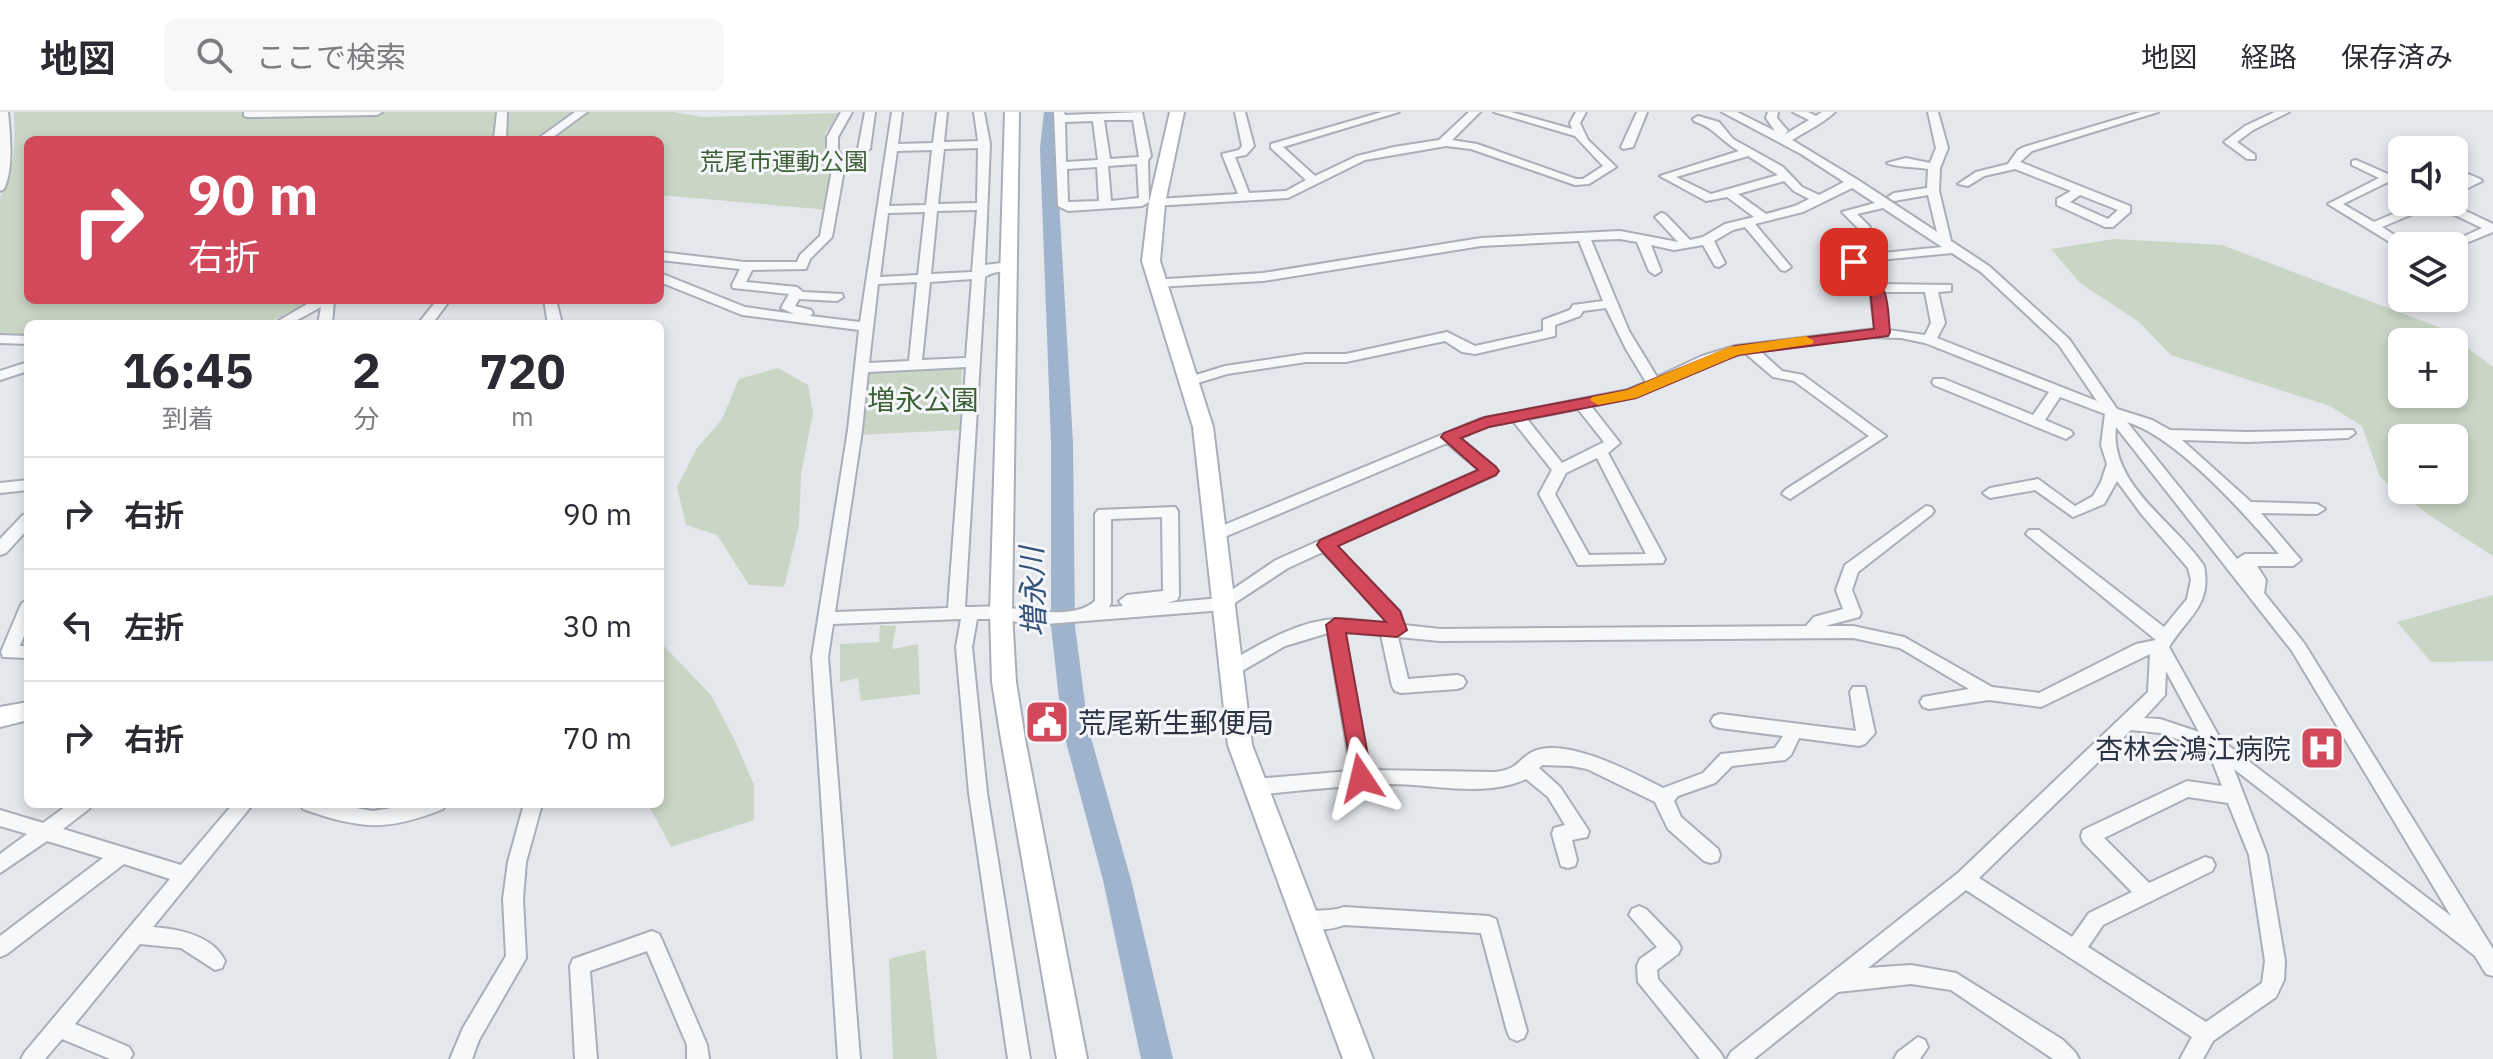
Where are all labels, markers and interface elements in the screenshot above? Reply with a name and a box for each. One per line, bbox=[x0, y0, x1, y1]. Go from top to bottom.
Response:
search box bbox=[164, 19, 724, 91]
text: 地図 bbox=[40, 33, 116, 82]
icon: search bbox=[192, 33, 236, 77]
text: ここで検索 bbox=[256, 37, 406, 76]
text: 地図 bbox=[2141, 38, 2197, 75]
text: 経路 bbox=[2241, 38, 2297, 75]
text: 保存済み bbox=[2341, 38, 2453, 75]
map controls bbox=[2388, 136, 2468, 504]
button: sound bbox=[2388, 136, 2468, 216]
park label: 荒尾市運動公園 bbox=[700, 145, 868, 177]
text: 90 m bbox=[188, 158, 318, 230]
icon: right bbox=[56, 168, 160, 272]
pin bbox=[1820, 228, 1888, 296]
button: layers bbox=[2388, 232, 2468, 312]
text: 右折 bbox=[188, 233, 260, 280]
icon: arrive bbox=[1832, 240, 1876, 284]
button: + bbox=[2388, 328, 2468, 408]
text: 16:45 bbox=[122, 339, 253, 401]
text: 2 bbox=[352, 339, 381, 401]
text: 720 bbox=[479, 340, 566, 402]
park label: 増永公園 bbox=[867, 381, 979, 418]
text: m bbox=[511, 399, 534, 433]
text: 到着 bbox=[162, 401, 214, 435]
text: 分 bbox=[353, 401, 379, 435]
button: − bbox=[2388, 424, 2468, 504]
icon: right bbox=[56, 491, 100, 535]
text: 90 m bbox=[563, 494, 632, 533]
text: 右折 bbox=[124, 495, 184, 534]
water label: 増永川 bbox=[1011, 543, 1053, 638]
icon: left bbox=[56, 603, 100, 647]
text: 30 m bbox=[563, 606, 632, 645]
text: 左折 bbox=[124, 607, 184, 646]
public building icon: 荒尾新生郵便局 bbox=[1023, 698, 1071, 746]
place label: 荒尾新生郵便局 bbox=[1078, 704, 1274, 741]
icon: right bbox=[56, 715, 100, 759]
text: 70 m bbox=[563, 718, 632, 757]
text: 右折 bbox=[124, 719, 184, 758]
hospital icon: 杏林会鴻江病院 bbox=[2298, 724, 2346, 772]
place label: 杏林会鴻江病院 bbox=[2095, 730, 2291, 767]
position arrow bbox=[1319, 736, 1403, 820]

